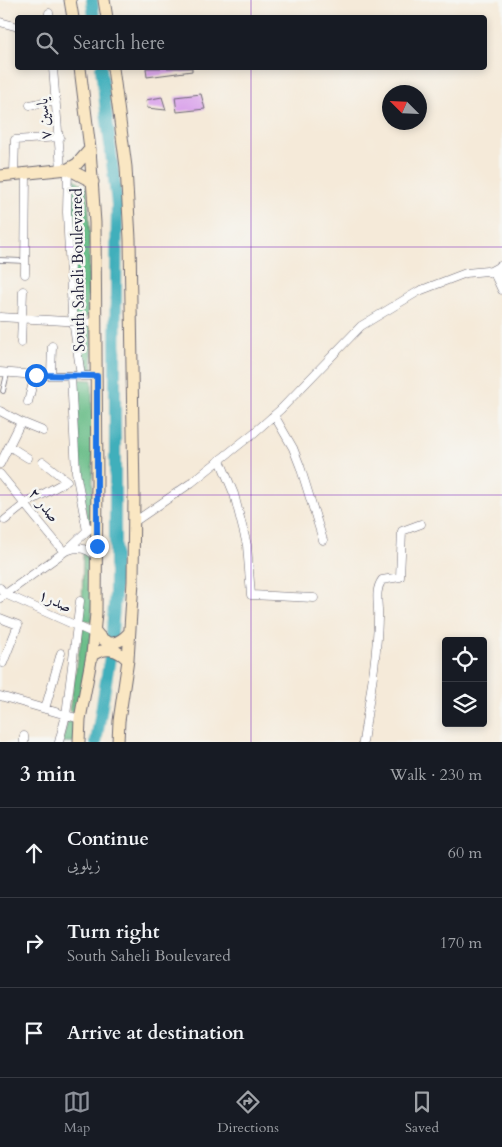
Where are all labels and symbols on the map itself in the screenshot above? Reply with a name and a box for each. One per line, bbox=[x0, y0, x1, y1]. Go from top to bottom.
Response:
north arrow bbox=[382, 85, 427, 130]
street label: یاسین ۷ bbox=[31, 96, 57, 141]
street label: South Saheli Boulevared bbox=[66, 187, 90, 352]
route start bbox=[25, 364, 48, 387]
street label: صدر ۲ bbox=[23, 483, 65, 527]
route end bbox=[86, 535, 109, 558]
street label: صدر۱ bbox=[35, 584, 75, 618]

